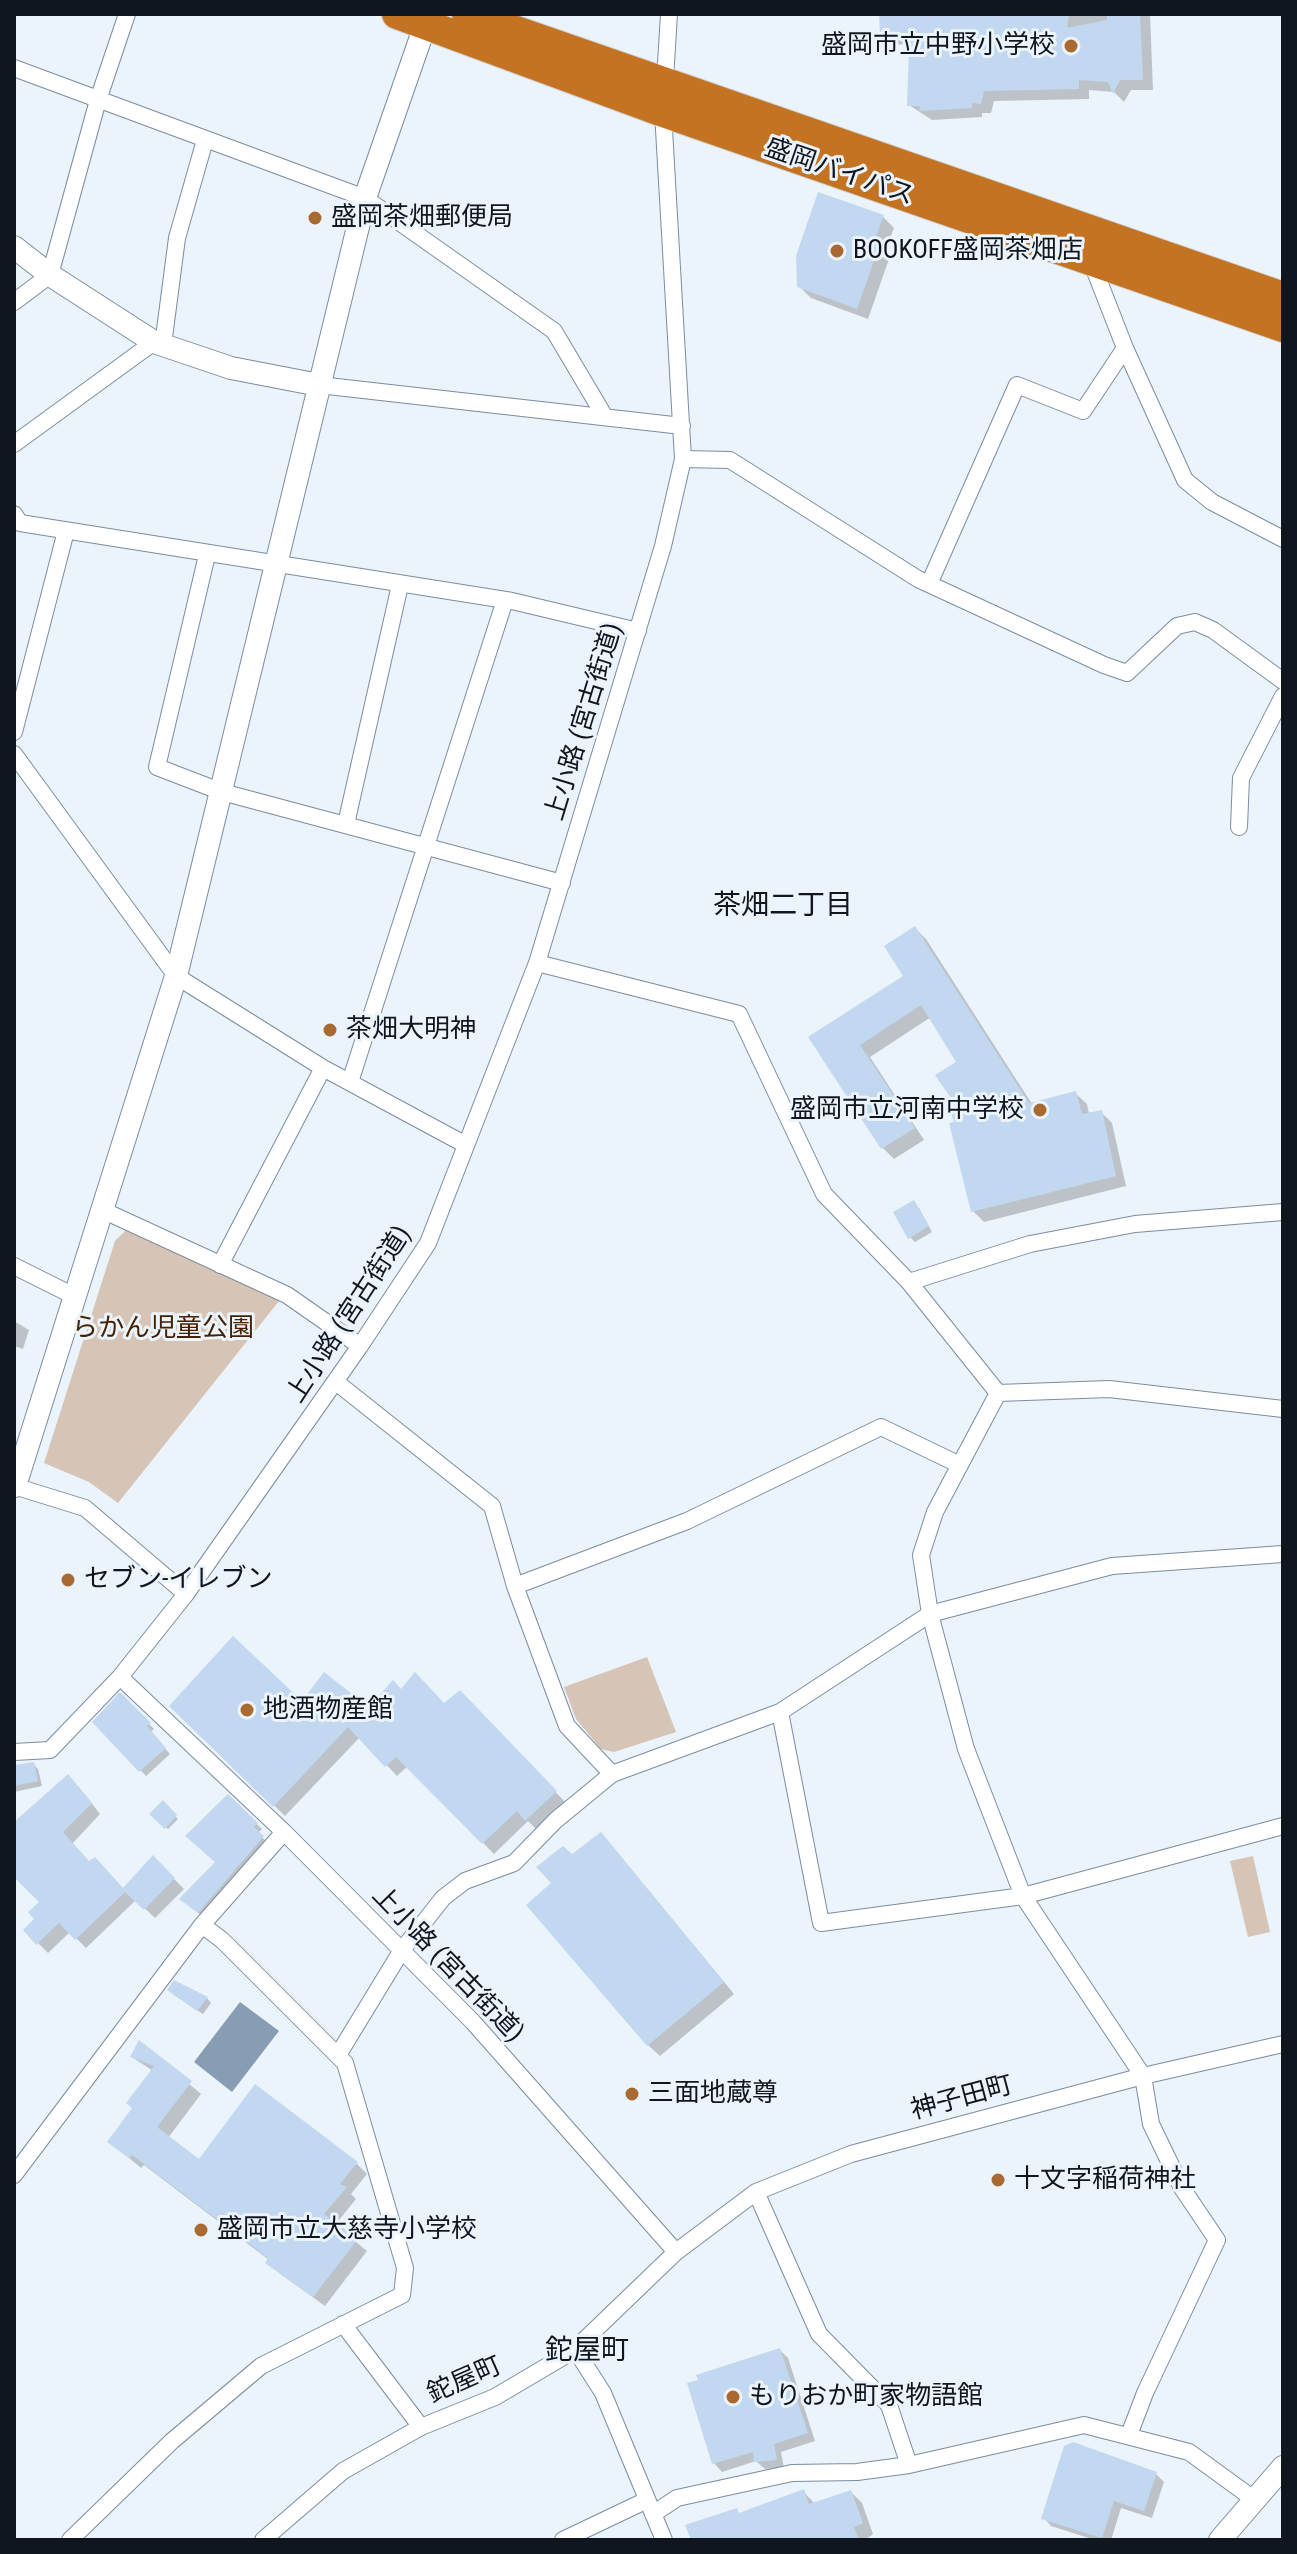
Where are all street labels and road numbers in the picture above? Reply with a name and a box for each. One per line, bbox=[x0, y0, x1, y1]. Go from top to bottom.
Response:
street label: 盛岡バイパス bbox=[760, 133, 918, 213]
street label: 上小路 (宮古街道) bbox=[540, 620, 630, 824]
street label: 上小路 (宮古街道) bbox=[281, 1221, 419, 1409]
street label: 上小路 (宮古街道) bbox=[365, 1881, 529, 2049]
street label: 神子田町 bbox=[908, 2070, 1016, 2128]
street label: 鉈屋町 bbox=[423, 2351, 507, 2411]

